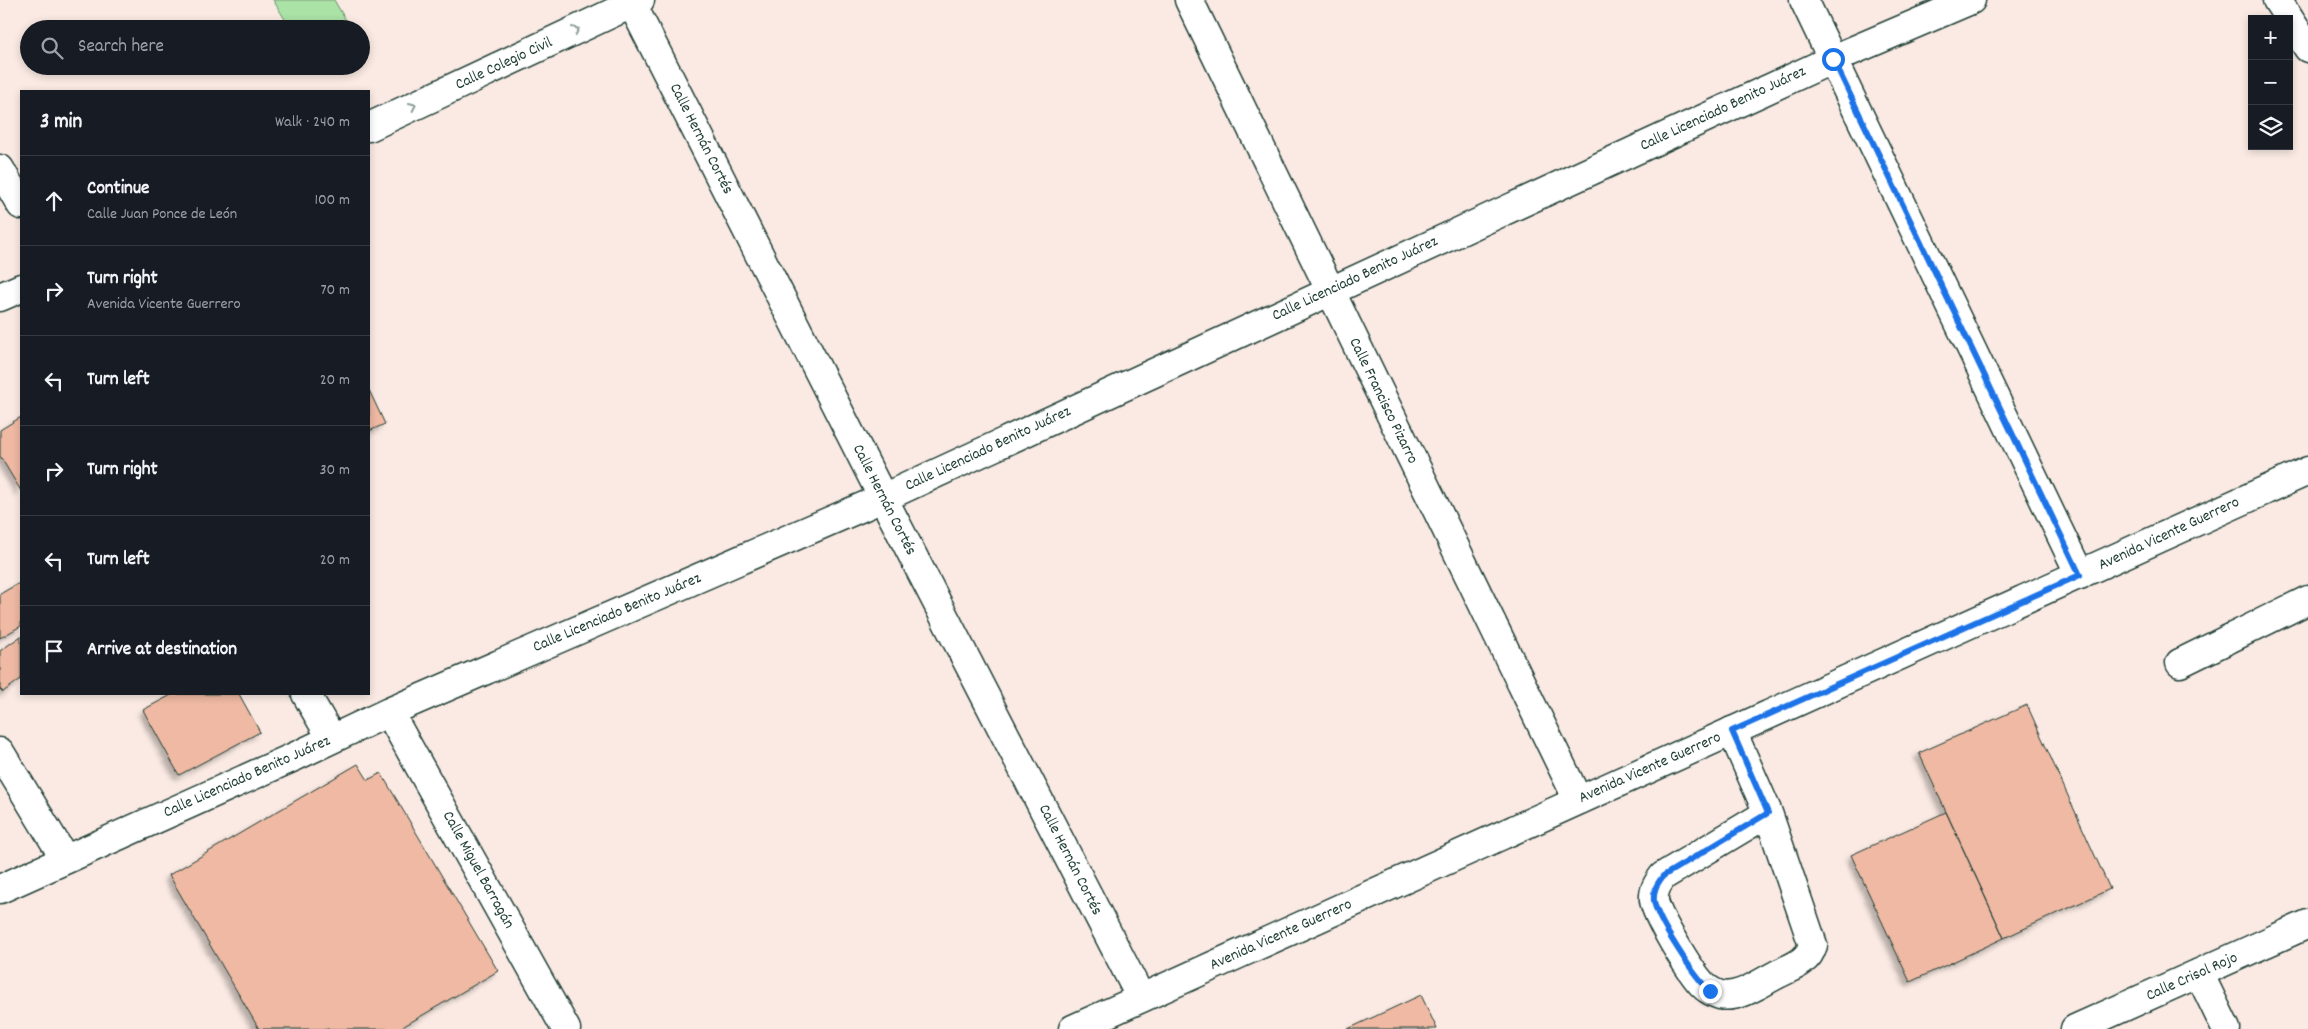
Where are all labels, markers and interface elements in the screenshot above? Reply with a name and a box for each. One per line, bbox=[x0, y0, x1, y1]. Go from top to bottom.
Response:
map controls bbox=[2248, 15, 2293, 150]
button: + bbox=[2248, 15, 2293, 60]
search box bbox=[20, 20, 370, 75]
one-way arrow bbox=[571, 26, 580, 36]
street label: Calle Colegio Civil bbox=[452, 31, 556, 97]
icon: search bbox=[38, 34, 66, 62]
text: Search here bbox=[78, 34, 164, 61]
route start bbox=[1822, 48, 1845, 71]
street label: Calle Licenciado Benito Juárez bbox=[1636, 60, 1810, 158]
button: − bbox=[2248, 60, 2293, 105]
street label: Calle Hernán Cortés bbox=[663, 80, 739, 199]
one-way arrow bbox=[408, 102, 417, 113]
button: layers bbox=[2248, 105, 2293, 150]
text: 3 min bbox=[40, 108, 82, 138]
text: Walk · 240 m bbox=[275, 111, 350, 134]
text: Continue bbox=[87, 176, 149, 203]
icon: ahead bbox=[40, 187, 68, 215]
text: 100 m bbox=[314, 189, 350, 212]
text: Calle Juan Ponce de León bbox=[87, 203, 237, 226]
street label: Calle Licenciado Benito Juárez bbox=[1268, 230, 1442, 328]
text: Turn right bbox=[87, 266, 158, 293]
icon: right bbox=[40, 277, 68, 305]
text: 70 m bbox=[320, 279, 350, 302]
text: Avenida Vicente Guerrero bbox=[87, 293, 241, 316]
street label: Calle Francisco Pizarro bbox=[1342, 334, 1424, 468]
icon: left bbox=[40, 367, 68, 395]
text: Turn left bbox=[87, 367, 150, 394]
text: 20 m bbox=[320, 369, 350, 392]
street label: Calle Licenciado Benito Juárez bbox=[901, 400, 1075, 498]
street label: Calle Hernán Cortés bbox=[846, 441, 922, 560]
icon: right bbox=[40, 457, 68, 485]
text: Turn right bbox=[87, 457, 158, 484]
text: 30 m bbox=[320, 459, 350, 482]
street label: Avenida Vicente Guerrero bbox=[2095, 491, 2243, 577]
icon: left bbox=[40, 547, 68, 575]
text: Turn left bbox=[87, 547, 150, 574]
text: 20 m bbox=[320, 549, 350, 572]
street label: Calle Licenciado Benito Juárez bbox=[529, 567, 705, 659]
icon: arrive bbox=[40, 637, 68, 665]
text: Arrive at destination bbox=[87, 637, 237, 664]
street label: Avenida Vicente Guerrero bbox=[1575, 726, 1725, 810]
street label: Calle Licenciado Benito Juárez bbox=[160, 730, 334, 824]
street label: Calle Hernán Cortés bbox=[1032, 801, 1108, 920]
street label: Calle Miguel Barragán bbox=[436, 807, 520, 933]
street label: Avenida Vicente Guerrero bbox=[1206, 893, 1356, 977]
street label: Calle Crisol Rojo bbox=[2143, 947, 2241, 1007]
route end bbox=[1699, 980, 1722, 1003]

